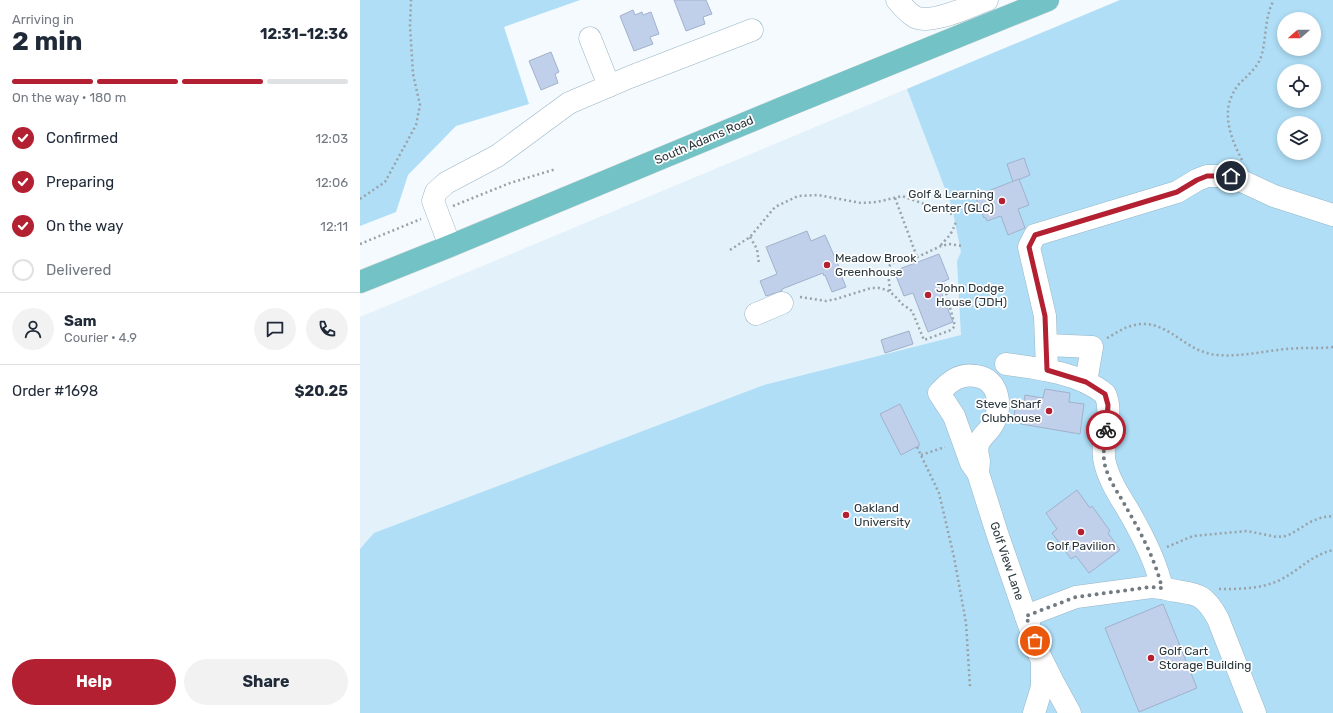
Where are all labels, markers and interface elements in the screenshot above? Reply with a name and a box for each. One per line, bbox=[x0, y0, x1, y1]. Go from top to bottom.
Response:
text: Arriving in bbox=[12, 12, 74, 27]
north arrow bbox=[1277, 12, 1321, 56]
map controls bbox=[1277, 12, 1321, 160]
text: 12:31–12:36 bbox=[260, 25, 348, 43]
text: 2 min bbox=[12, 26, 82, 57]
button: locate bbox=[1277, 64, 1321, 108]
text: On the way · 180 m bbox=[12, 90, 126, 105]
street label: South Adams Road bbox=[652, 113, 756, 167]
button: layers bbox=[1277, 116, 1321, 160]
icon: check bbox=[12, 127, 34, 149]
text: Confirmed bbox=[46, 129, 118, 147]
text: 12:03 bbox=[315, 131, 348, 146]
pin bbox=[1214, 159, 1248, 193]
icon: home bbox=[1220, 165, 1242, 187]
icon: check bbox=[12, 171, 34, 193]
text: Preparing bbox=[46, 173, 114, 191]
text: 12:06 bbox=[315, 175, 348, 190]
place label: Golf & Learning Center (GLC) bbox=[908, 187, 994, 215]
marker: Golf & Learning Center (GLC) bbox=[997, 196, 1007, 206]
icon: check bbox=[12, 215, 34, 237]
text: On the way bbox=[46, 217, 124, 235]
text: 12:11 bbox=[320, 219, 348, 234]
place label: Meadow Brook Greenhouse bbox=[835, 251, 917, 279]
marker: Meadow Brook Greenhouse bbox=[822, 260, 832, 270]
text: Delivered bbox=[46, 261, 111, 279]
place label: John Dodge House (JDH) bbox=[936, 281, 1007, 309]
marker: John Dodge House (JDH) bbox=[923, 290, 933, 300]
button: person bbox=[12, 308, 54, 350]
button: chat bbox=[254, 308, 296, 350]
button: phone bbox=[306, 308, 348, 350]
text: Sam bbox=[64, 312, 97, 330]
text: Courier · 4.9 bbox=[64, 330, 137, 345]
text: Order #1698 bbox=[12, 382, 98, 400]
text: $20.25 bbox=[294, 382, 348, 400]
place label: Steve Sharf Clubhouse bbox=[976, 397, 1041, 425]
marker: Steve Sharf Clubhouse bbox=[1044, 406, 1054, 416]
courier bbox=[1086, 410, 1126, 450]
icon: bike bbox=[1095, 419, 1117, 441]
place label: Oakland University bbox=[854, 501, 911, 529]
marker: Oakland University bbox=[841, 510, 851, 520]
street label: Golf View Lane bbox=[987, 520, 1027, 602]
marker: Golf Pavilion bbox=[1076, 527, 1086, 537]
place label: Golf Pavilion bbox=[1047, 539, 1115, 553]
pin bbox=[1018, 624, 1052, 658]
icon: bag bbox=[1024, 630, 1046, 652]
place label: Golf Cart Storage Building bbox=[1159, 644, 1252, 672]
marker: Golf Cart Storage Building bbox=[1146, 653, 1156, 663]
button: Help bbox=[12, 659, 176, 705]
button: Share bbox=[184, 659, 348, 705]

